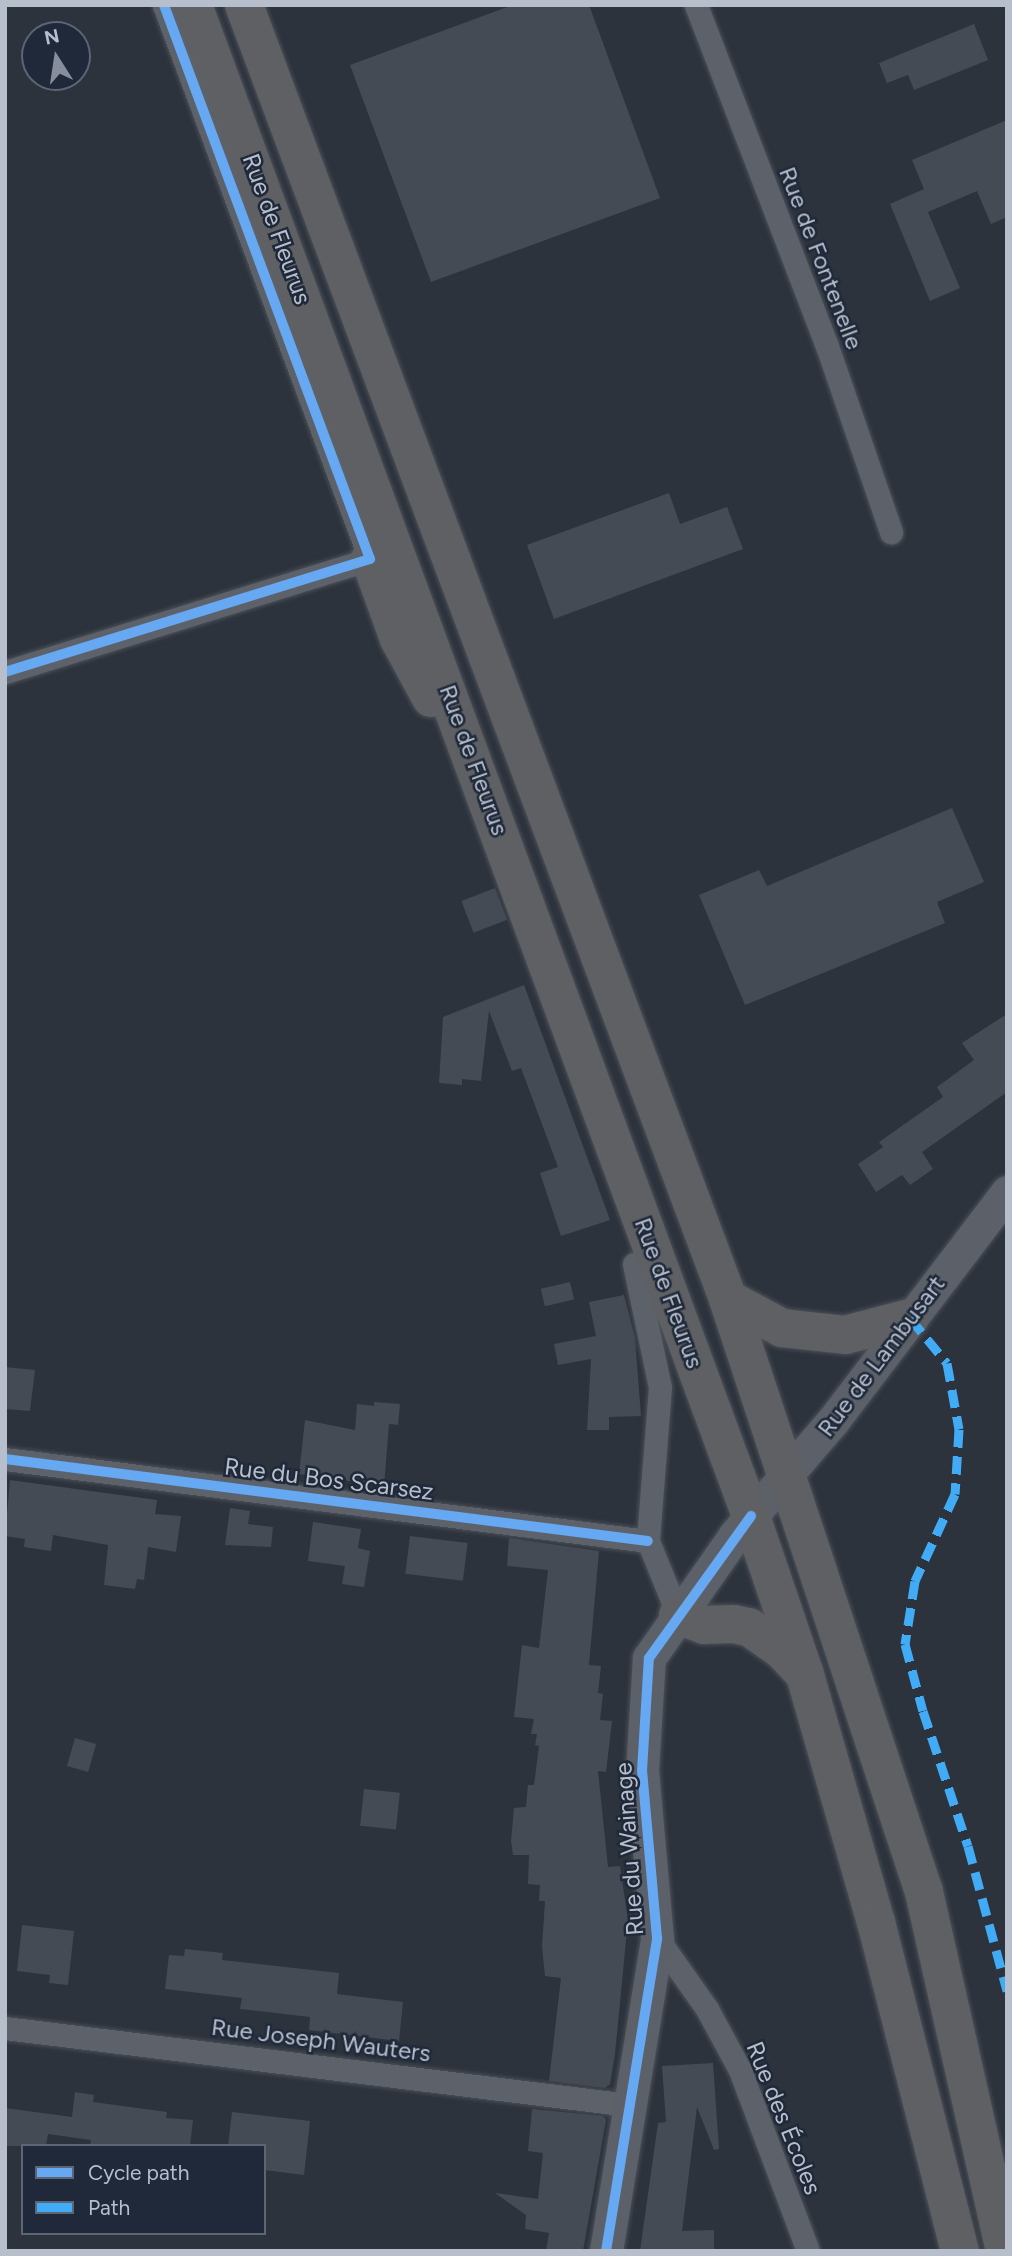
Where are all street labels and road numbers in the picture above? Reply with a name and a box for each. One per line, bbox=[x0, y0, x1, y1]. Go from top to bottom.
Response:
street label: Rue de Fleurus bbox=[236, 150, 318, 308]
street label: Rue de Fontenelle bbox=[773, 163, 869, 353]
street label: Rue de Fleurus bbox=[433, 681, 515, 839]
street label: Rue de Fleurus bbox=[628, 1214, 710, 1372]
street label: Rue de Lambusart bbox=[811, 1270, 951, 1442]
street label: Rue du Bos Scarsez bbox=[223, 1452, 435, 1506]
street label: Rue du Wainage bbox=[609, 1761, 649, 1937]
street label: Rue Joseph Wauters bbox=[210, 2012, 432, 2068]
street label: Rue des Écoles bbox=[740, 2037, 828, 2199]

